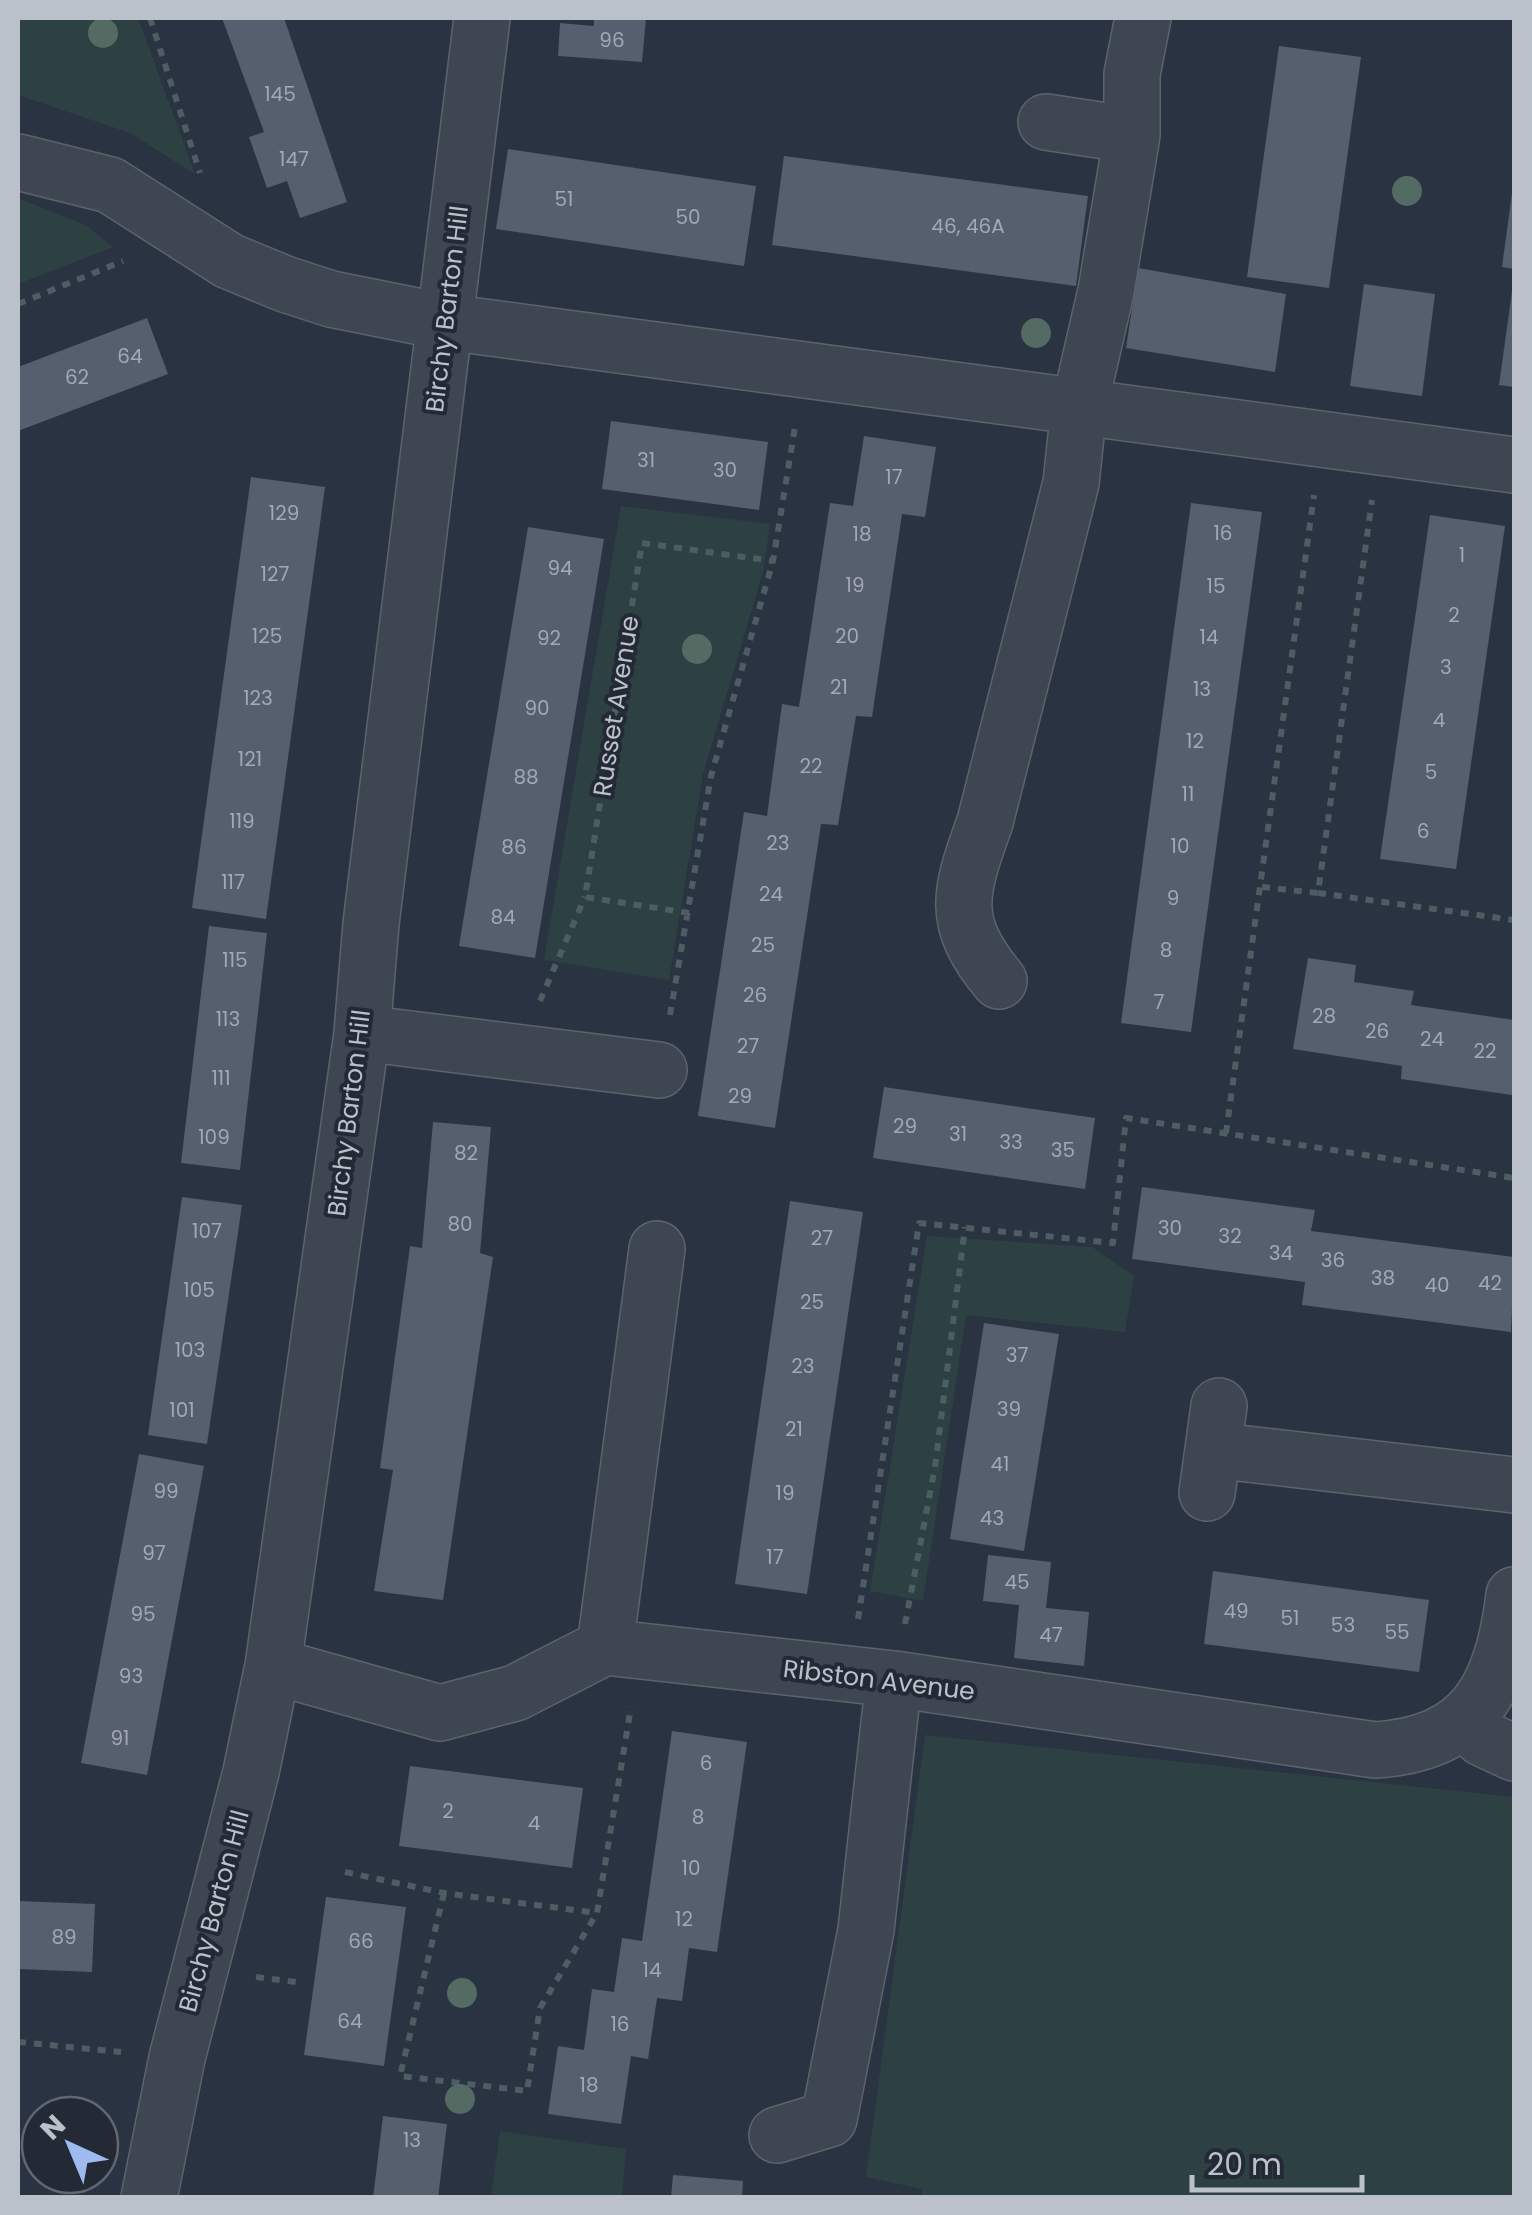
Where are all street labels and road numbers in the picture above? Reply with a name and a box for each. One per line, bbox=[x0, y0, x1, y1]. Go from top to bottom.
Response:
street label: Birchy Barton Hill bbox=[417, 204, 477, 414]
street label: Russet Avenue bbox=[584, 613, 648, 799]
street label: Birchy Barton Hill bbox=[319, 1008, 379, 1218]
street label: Ribston Avenue bbox=[781, 1651, 977, 1709]
street label: Birchy Barton Hill bbox=[170, 1806, 258, 2016]

